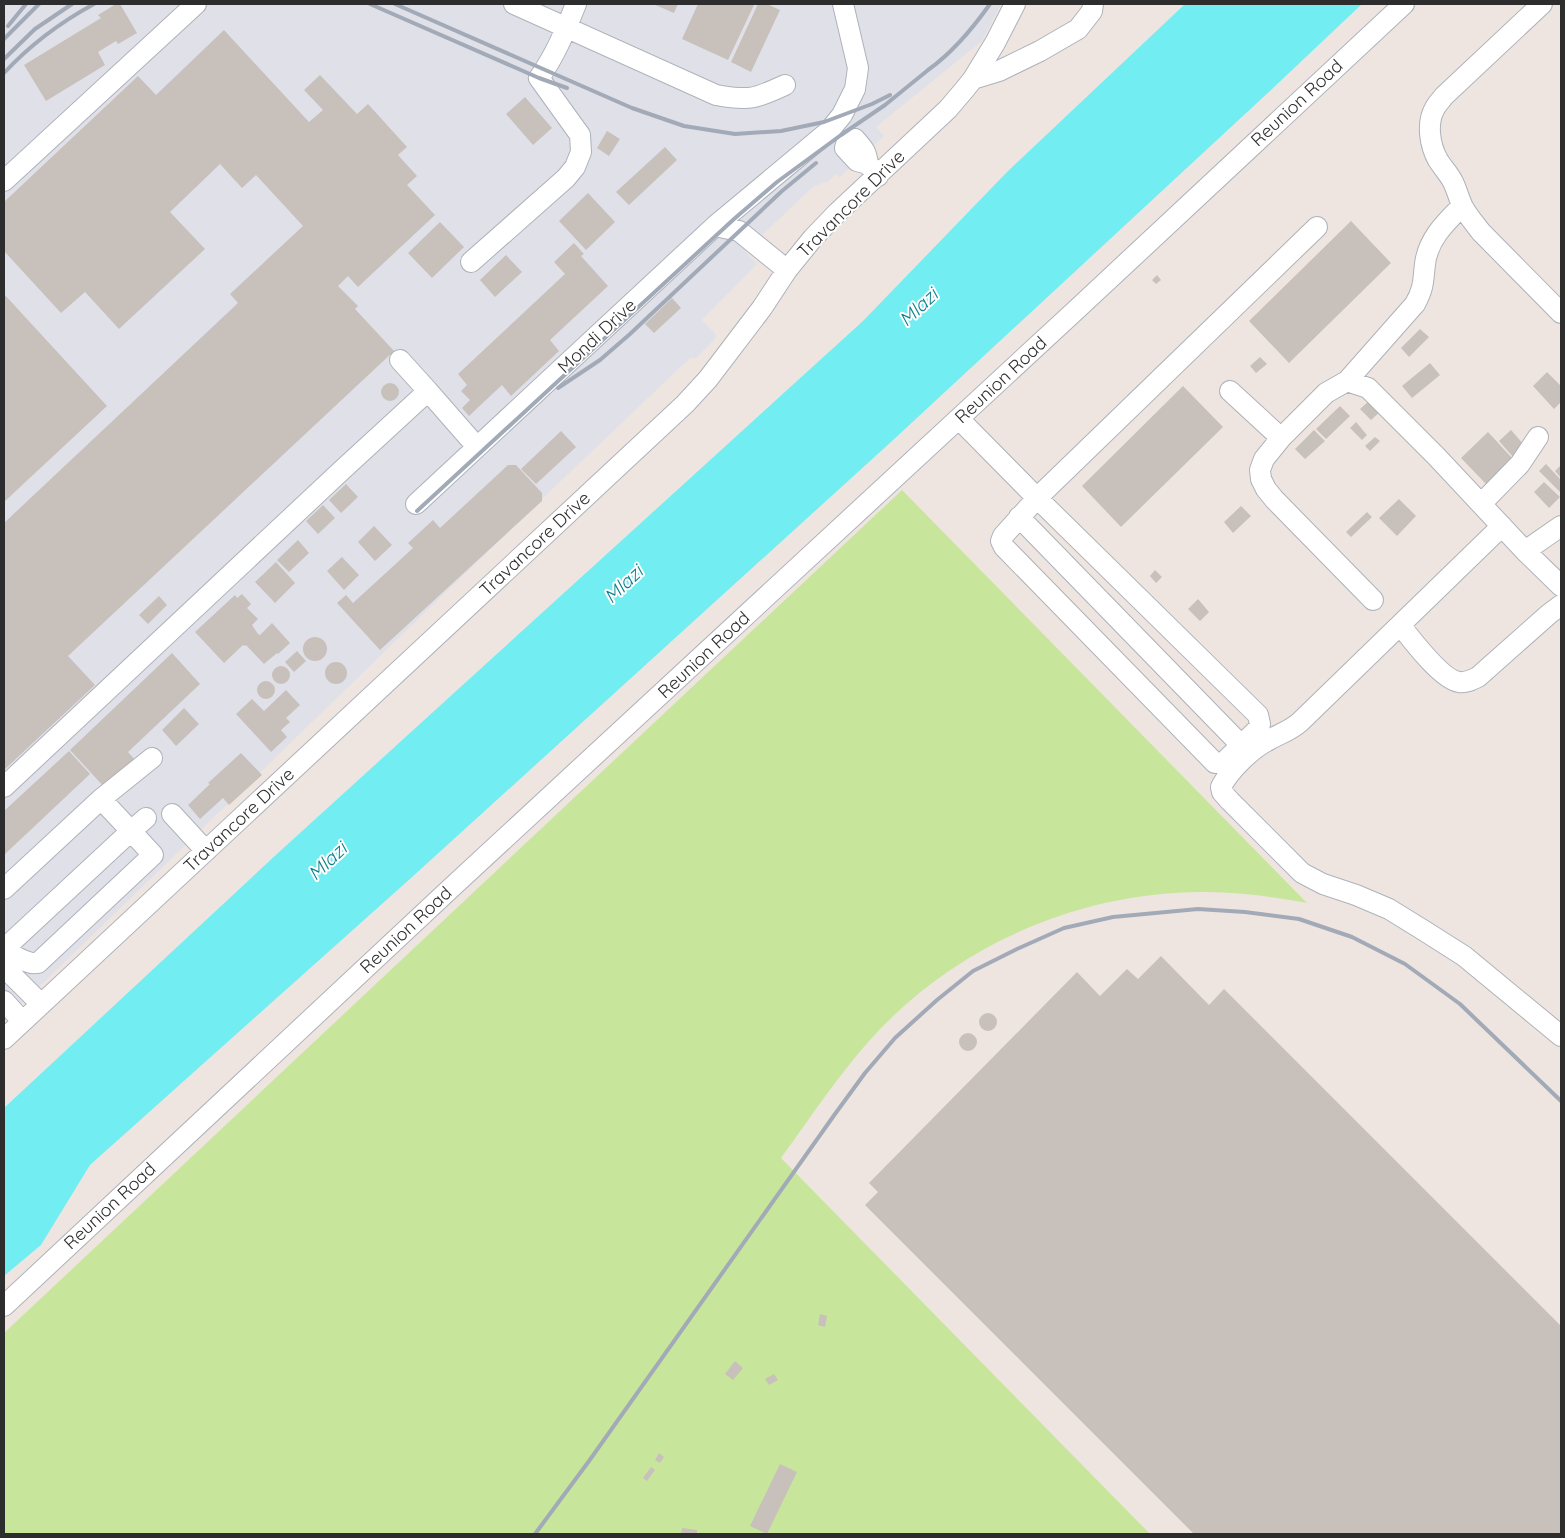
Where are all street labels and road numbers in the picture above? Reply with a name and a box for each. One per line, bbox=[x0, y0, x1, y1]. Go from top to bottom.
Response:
street label: Reunion Road bbox=[1246, 54, 1347, 151]
street label: Travancore Drive bbox=[792, 145, 909, 262]
street label: Mondi Drive bbox=[553, 293, 641, 378]
street label: Reunion Road bbox=[950, 331, 1051, 428]
street label: Travancore Drive bbox=[474, 486, 595, 601]
street label: Reunion Road bbox=[653, 606, 754, 703]
street label: Travancore Drive bbox=[178, 762, 299, 877]
street label: Reunion Road bbox=[355, 881, 456, 978]
street label: Reunion Road bbox=[59, 1157, 160, 1254]

